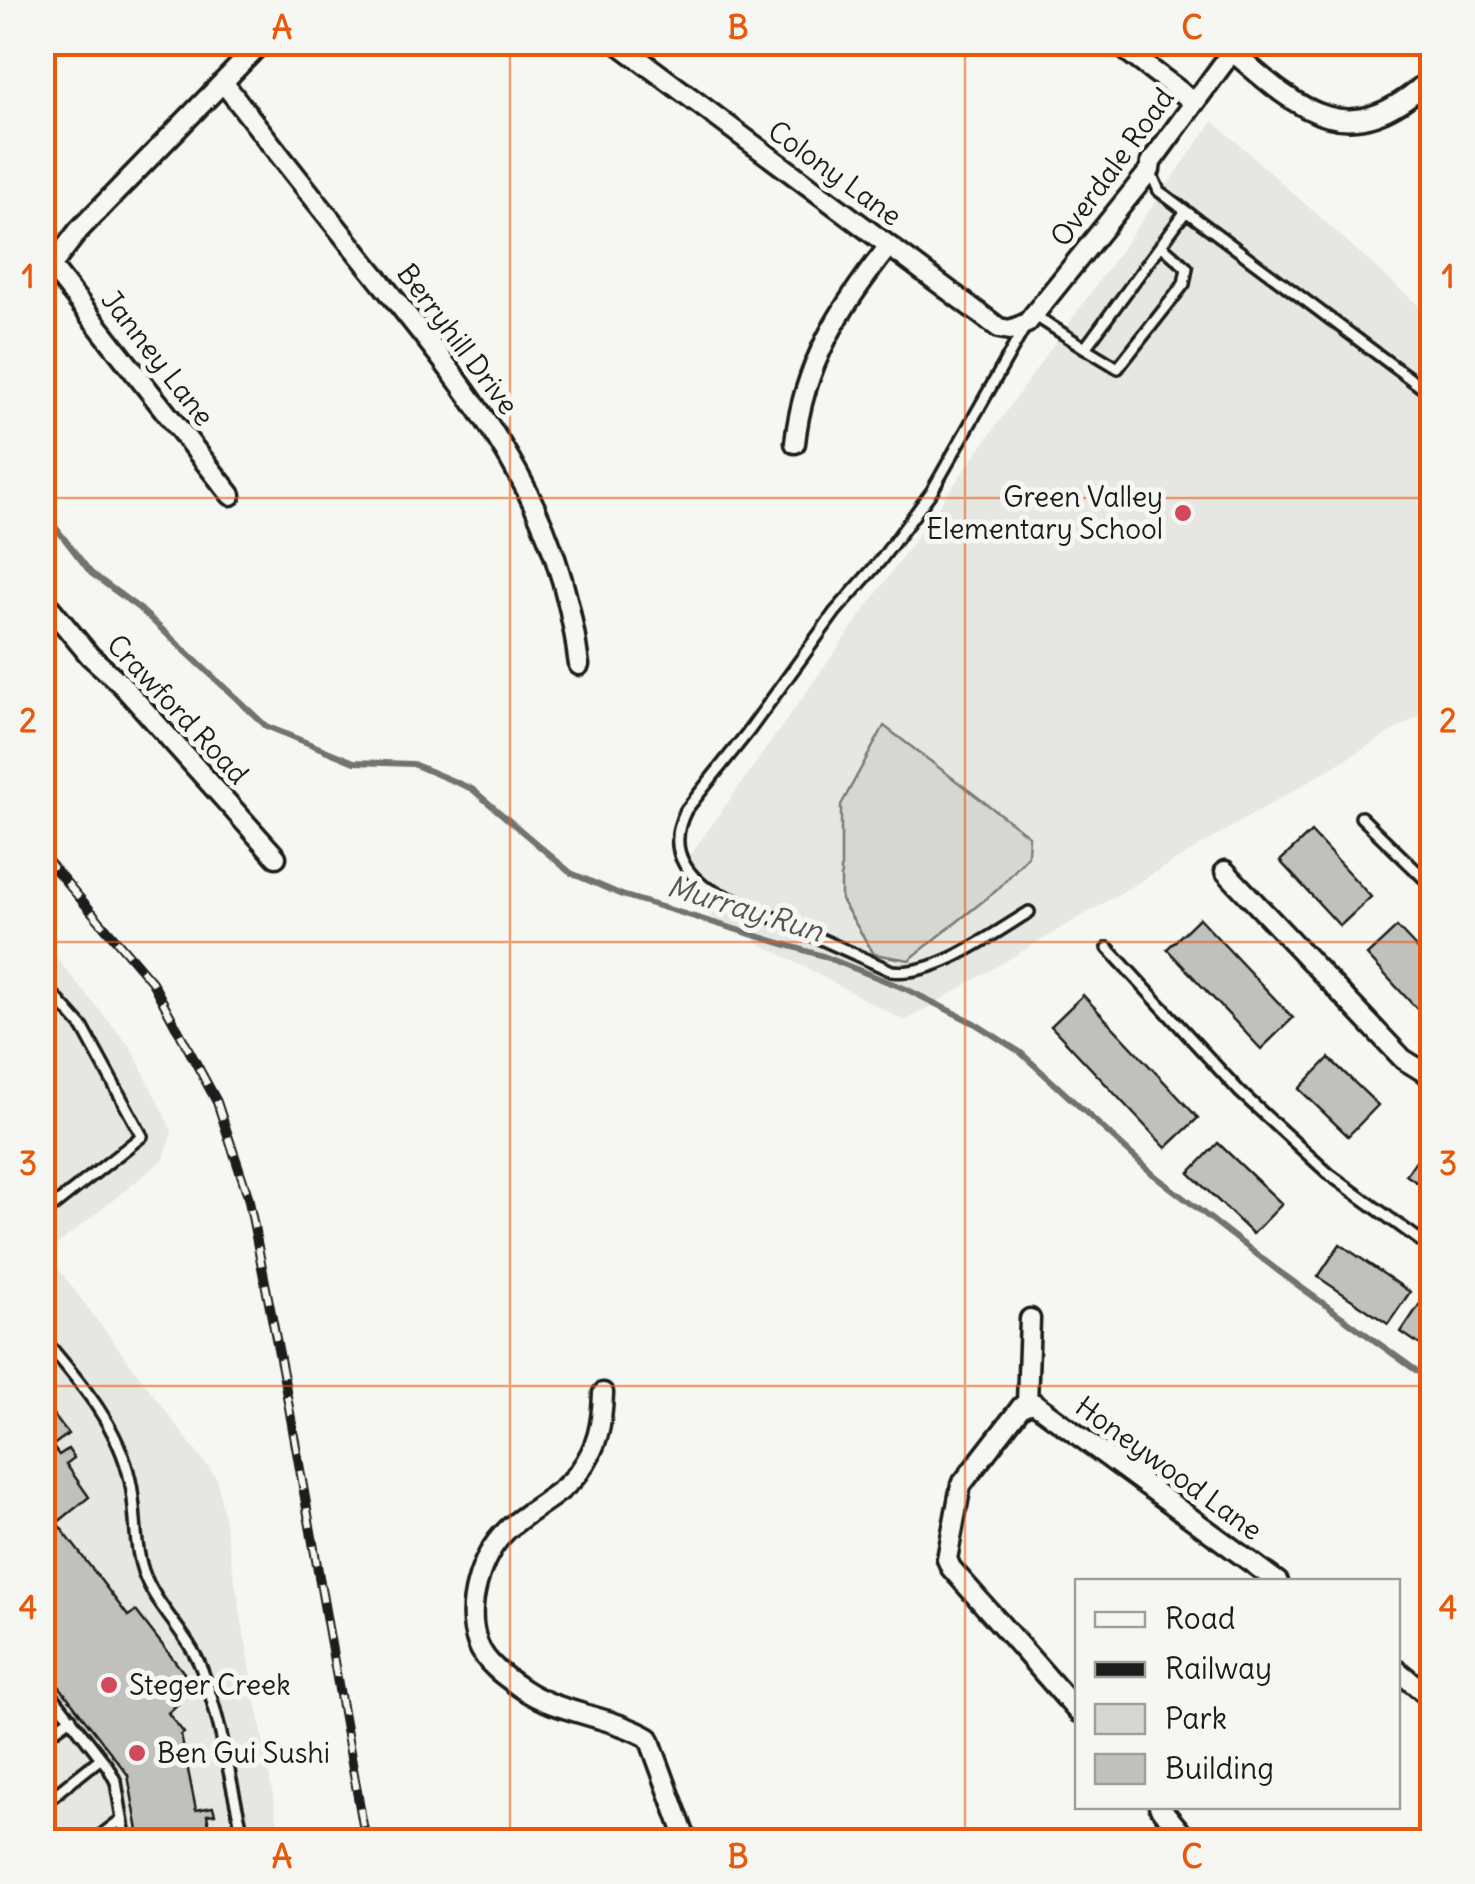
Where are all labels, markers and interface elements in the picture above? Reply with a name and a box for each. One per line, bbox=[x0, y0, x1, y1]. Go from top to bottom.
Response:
text: A bbox=[272, 7, 292, 48]
text: B bbox=[728, 7, 748, 48]
text: C bbox=[1181, 7, 1203, 48]
street label: Overdale Road bbox=[1042, 81, 1182, 253]
street label: Colony Lane bbox=[761, 112, 909, 234]
text: 1 bbox=[22, 256, 34, 297]
street label: Berryhill Drive bbox=[389, 256, 527, 422]
text: 1 bbox=[1442, 256, 1454, 297]
street label: Janney Lane bbox=[94, 283, 222, 433]
place label: Green Valley Elementary School bbox=[926, 479, 1163, 547]
marker: Green Valley Elementary School bbox=[1172, 502, 1194, 524]
street label: Crawford Road bbox=[99, 627, 257, 791]
text: 2 bbox=[19, 700, 37, 741]
text: 2 bbox=[1439, 700, 1457, 741]
water label: Murray Run bbox=[663, 866, 828, 950]
text: 3 bbox=[19, 1143, 37, 1184]
text: 3 bbox=[1439, 1143, 1457, 1184]
street label: Honeywood Lane bbox=[1069, 1388, 1269, 1548]
legend bbox=[1075, 1579, 1400, 1809]
text: 4 bbox=[19, 1587, 37, 1628]
text: 4 bbox=[1439, 1587, 1457, 1628]
text: Road bbox=[1165, 1599, 1235, 1637]
text: Railway bbox=[1165, 1649, 1272, 1687]
place label: Steger Creek bbox=[129, 1667, 290, 1703]
marker: Steger Creek bbox=[98, 1674, 120, 1696]
text: Park bbox=[1165, 1699, 1227, 1737]
place label: Ben Gui Sushi bbox=[157, 1735, 330, 1771]
marker: Ben Gui Sushi bbox=[126, 1742, 148, 1764]
text: Building bbox=[1165, 1749, 1274, 1787]
text: A bbox=[272, 1836, 292, 1877]
text: B bbox=[728, 1836, 748, 1877]
text: C bbox=[1181, 1836, 1203, 1877]

